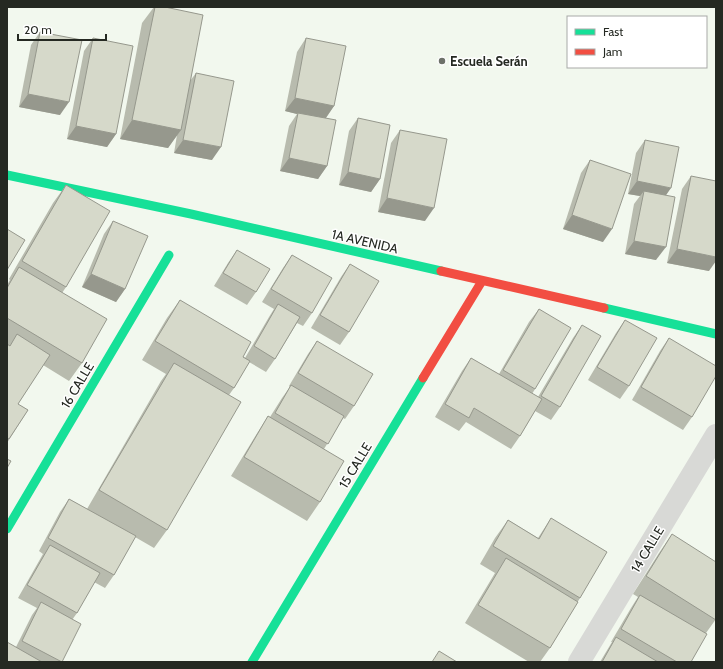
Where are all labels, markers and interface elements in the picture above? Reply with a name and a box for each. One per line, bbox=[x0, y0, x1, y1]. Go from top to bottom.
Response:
scale bar bbox=[18, 16, 106, 42]
legend bbox=[567, 16, 707, 68]
text: 20 m bbox=[24, 22, 52, 37]
text: Fast bbox=[603, 24, 623, 39]
text: Jam bbox=[602, 44, 622, 59]
place label: Escuela Serán bbox=[450, 53, 528, 69]
marker: Escuela Serán bbox=[437, 56, 447, 66]
street label: 1A AVENIDA bbox=[330, 226, 400, 256]
street label: 16 CALLE bbox=[57, 359, 97, 411]
street label: 15 CALLE bbox=[335, 439, 375, 491]
street label: 14 CALLE bbox=[627, 523, 667, 575]

